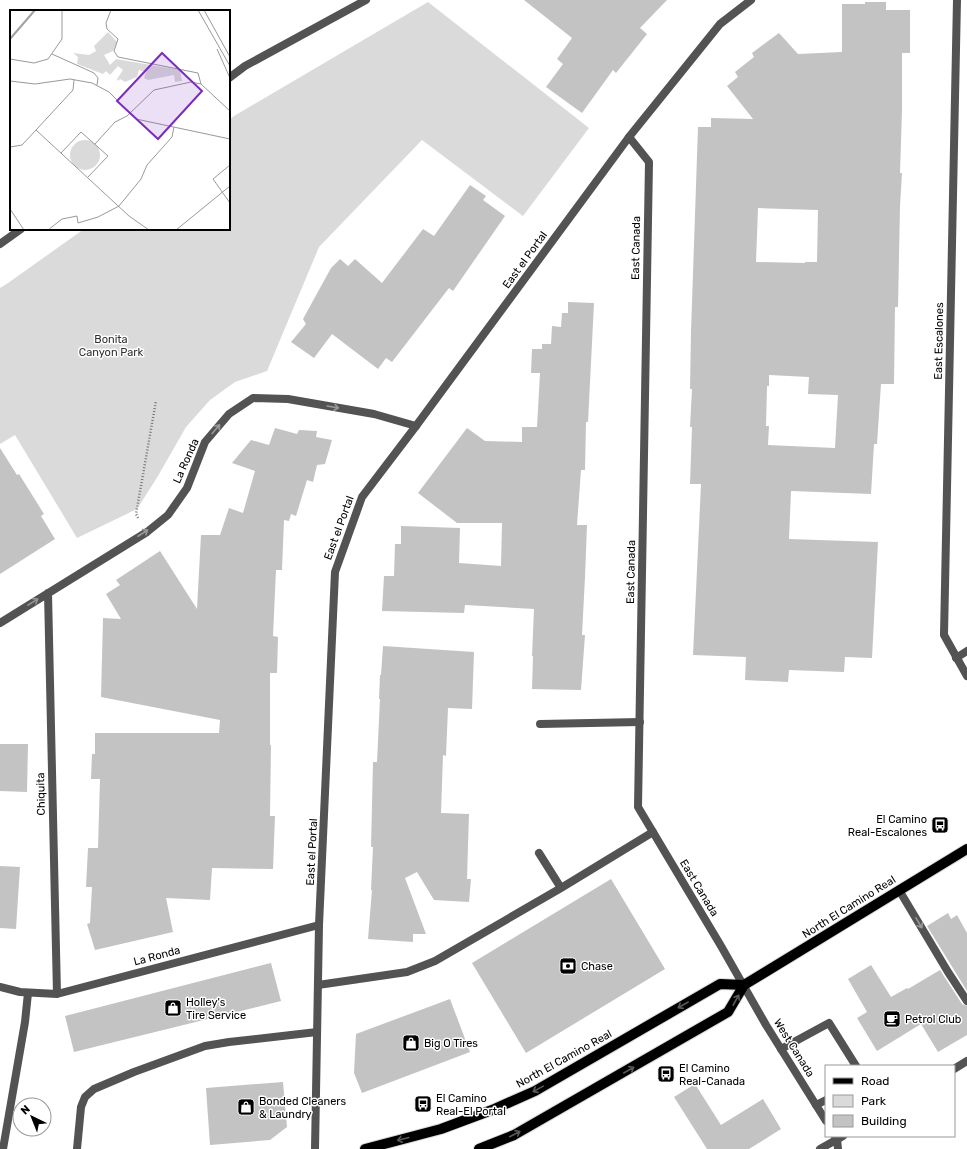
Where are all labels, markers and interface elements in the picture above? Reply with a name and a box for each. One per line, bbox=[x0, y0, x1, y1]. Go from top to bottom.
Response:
inset map bbox=[10, 10, 230, 230]
street label: East Canada bbox=[629, 216, 643, 280]
street label: East el Portal bbox=[500, 229, 550, 291]
street label: East Escalones bbox=[932, 302, 946, 380]
park label: Bonita Canyon Park bbox=[79, 333, 143, 359]
one-way arrow bbox=[326, 403, 339, 411]
one-way arrow bbox=[211, 424, 220, 435]
street label: La Ronda bbox=[170, 437, 202, 485]
street label: East el Portal bbox=[321, 494, 357, 562]
one-way arrow bbox=[137, 529, 149, 537]
street label: East Canada bbox=[624, 540, 638, 604]
one-way arrow bbox=[27, 598, 38, 606]
street label: Chiquita bbox=[34, 772, 48, 816]
place label: El Camino Real-Escalones bbox=[848, 813, 927, 839]
bus stop icon: El Camino Real-Escalones bbox=[930, 815, 950, 835]
street label: East el Portal bbox=[304, 818, 320, 886]
street label: East Canada bbox=[677, 857, 721, 919]
street label: North El Camino Real bbox=[800, 873, 898, 941]
one-way arrow bbox=[916, 917, 924, 929]
street label: La Ronda bbox=[132, 944, 182, 968]
bank icon: Chase bbox=[558, 956, 578, 976]
place label: Chase bbox=[581, 960, 613, 973]
one-way arrow bbox=[732, 994, 740, 1006]
place label: Holley's Tire Service bbox=[186, 996, 246, 1022]
shop icon: Holley's Tire Service bbox=[163, 998, 183, 1018]
one-way arrow bbox=[677, 1002, 689, 1010]
cafe icon: Petrol Club bbox=[882, 1009, 902, 1029]
place label: Petrol Club bbox=[905, 1013, 961, 1026]
street label: West Canada bbox=[771, 1017, 817, 1079]
street label: North El Camino Real bbox=[514, 1027, 614, 1091]
shop icon: Big O Tires bbox=[401, 1033, 421, 1053]
place label: Big O Tires bbox=[424, 1037, 478, 1050]
place label: El Camino Real-Canada bbox=[679, 1062, 745, 1088]
bus stop icon: El Camino Real-Canada bbox=[656, 1064, 676, 1084]
legend bbox=[825, 1065, 955, 1137]
one-way arrow bbox=[622, 1066, 634, 1074]
text: Road bbox=[861, 1074, 889, 1088]
one-way arrow bbox=[533, 1086, 545, 1093]
place label: El Camino Real-El Portal bbox=[436, 1092, 506, 1118]
bus stop icon: El Camino Real-El Portal bbox=[413, 1094, 433, 1114]
text: Park bbox=[861, 1094, 887, 1108]
place label: Bonded Cleaners & Laundry bbox=[259, 1095, 347, 1121]
north arrow bbox=[12, 1097, 52, 1137]
shop icon: Bonded Cleaners & Laundry bbox=[236, 1097, 256, 1117]
text: N bbox=[18, 1103, 33, 1118]
text: Building bbox=[861, 1114, 907, 1128]
one-way arrow bbox=[509, 1130, 521, 1137]
one-way arrow bbox=[397, 1135, 410, 1143]

